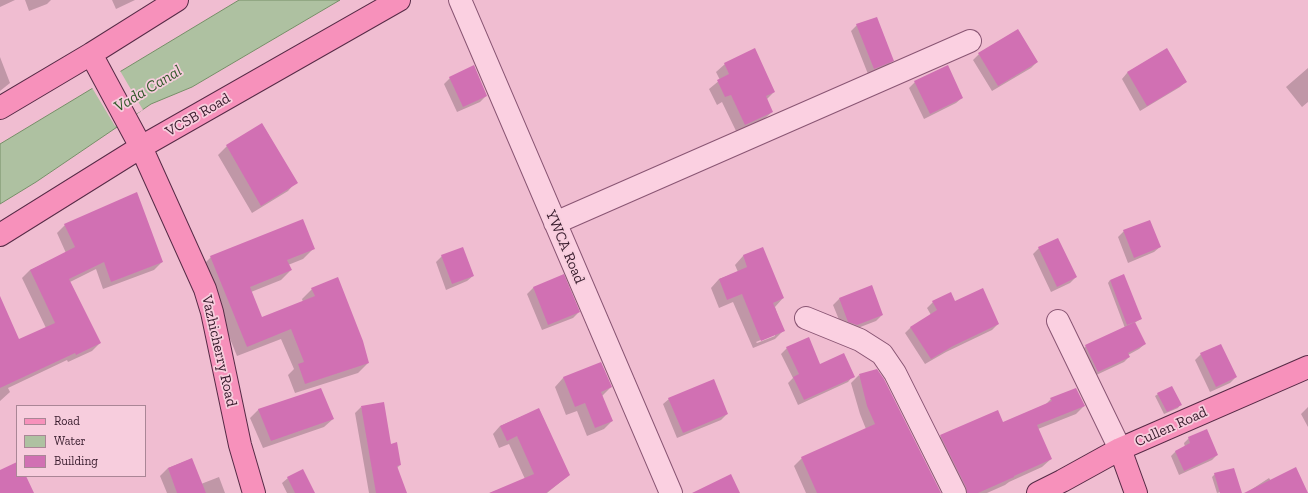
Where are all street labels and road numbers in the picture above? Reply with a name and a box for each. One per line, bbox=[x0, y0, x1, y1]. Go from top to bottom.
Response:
street label: VCSB Road bbox=[162, 89, 234, 141]
street label: YWCA Road bbox=[541, 208, 589, 286]
street label: Vazhicherry Road bbox=[197, 293, 241, 409]
street label: Cullen Road bbox=[1132, 403, 1210, 451]

